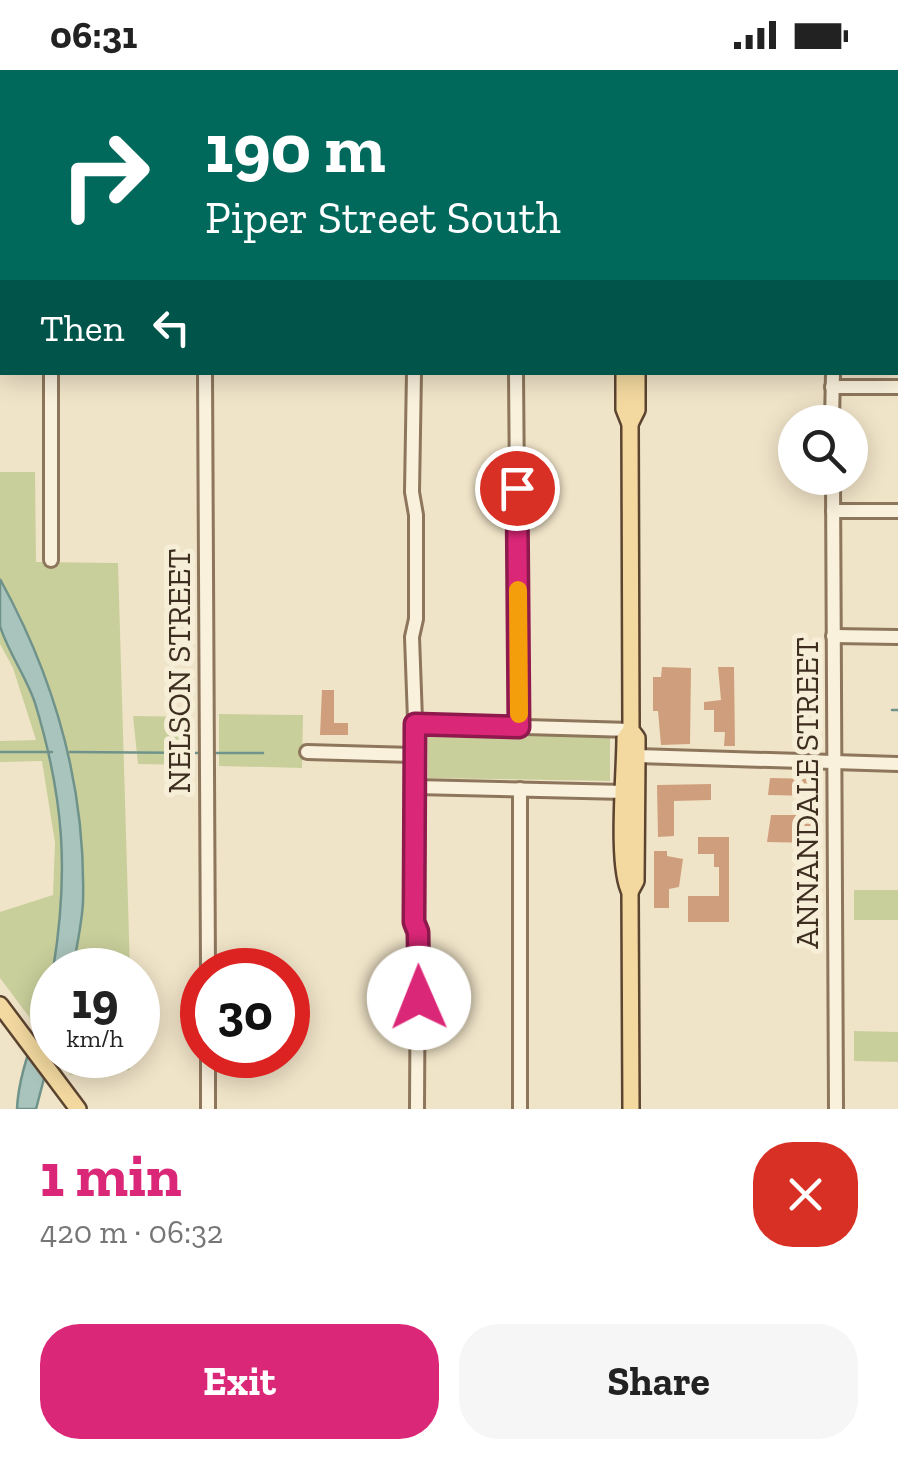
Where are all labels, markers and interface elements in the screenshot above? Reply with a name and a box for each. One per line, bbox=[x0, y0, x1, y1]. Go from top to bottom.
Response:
text: 06:31 bbox=[50, 12, 137, 58]
text: 190 m bbox=[205, 106, 385, 190]
icon: right bbox=[40, 110, 170, 240]
text: Piper Street South bbox=[205, 191, 561, 245]
icon: left bbox=[144, 300, 199, 355]
text: Then bbox=[40, 305, 124, 351]
map controls bbox=[778, 405, 868, 495]
button: search bbox=[778, 405, 868, 495]
pin bbox=[475, 446, 560, 531]
icon: arrive bbox=[490, 461, 545, 516]
street label: NELSON STREET bbox=[160, 548, 198, 793]
street label: ANNANDALE STREET bbox=[788, 637, 826, 949]
position arrow bbox=[367, 946, 471, 1050]
speed limit sign: 30 bbox=[180, 948, 310, 1078]
text: 19 bbox=[72, 971, 118, 1031]
text: km/h bbox=[66, 1023, 124, 1053]
text: 1 min bbox=[40, 1139, 182, 1211]
button: close bbox=[753, 1142, 858, 1247]
text: 420 m · 06:32 bbox=[40, 1213, 223, 1251]
button: Exit bbox=[40, 1324, 439, 1439]
button: Share bbox=[459, 1324, 858, 1439]

